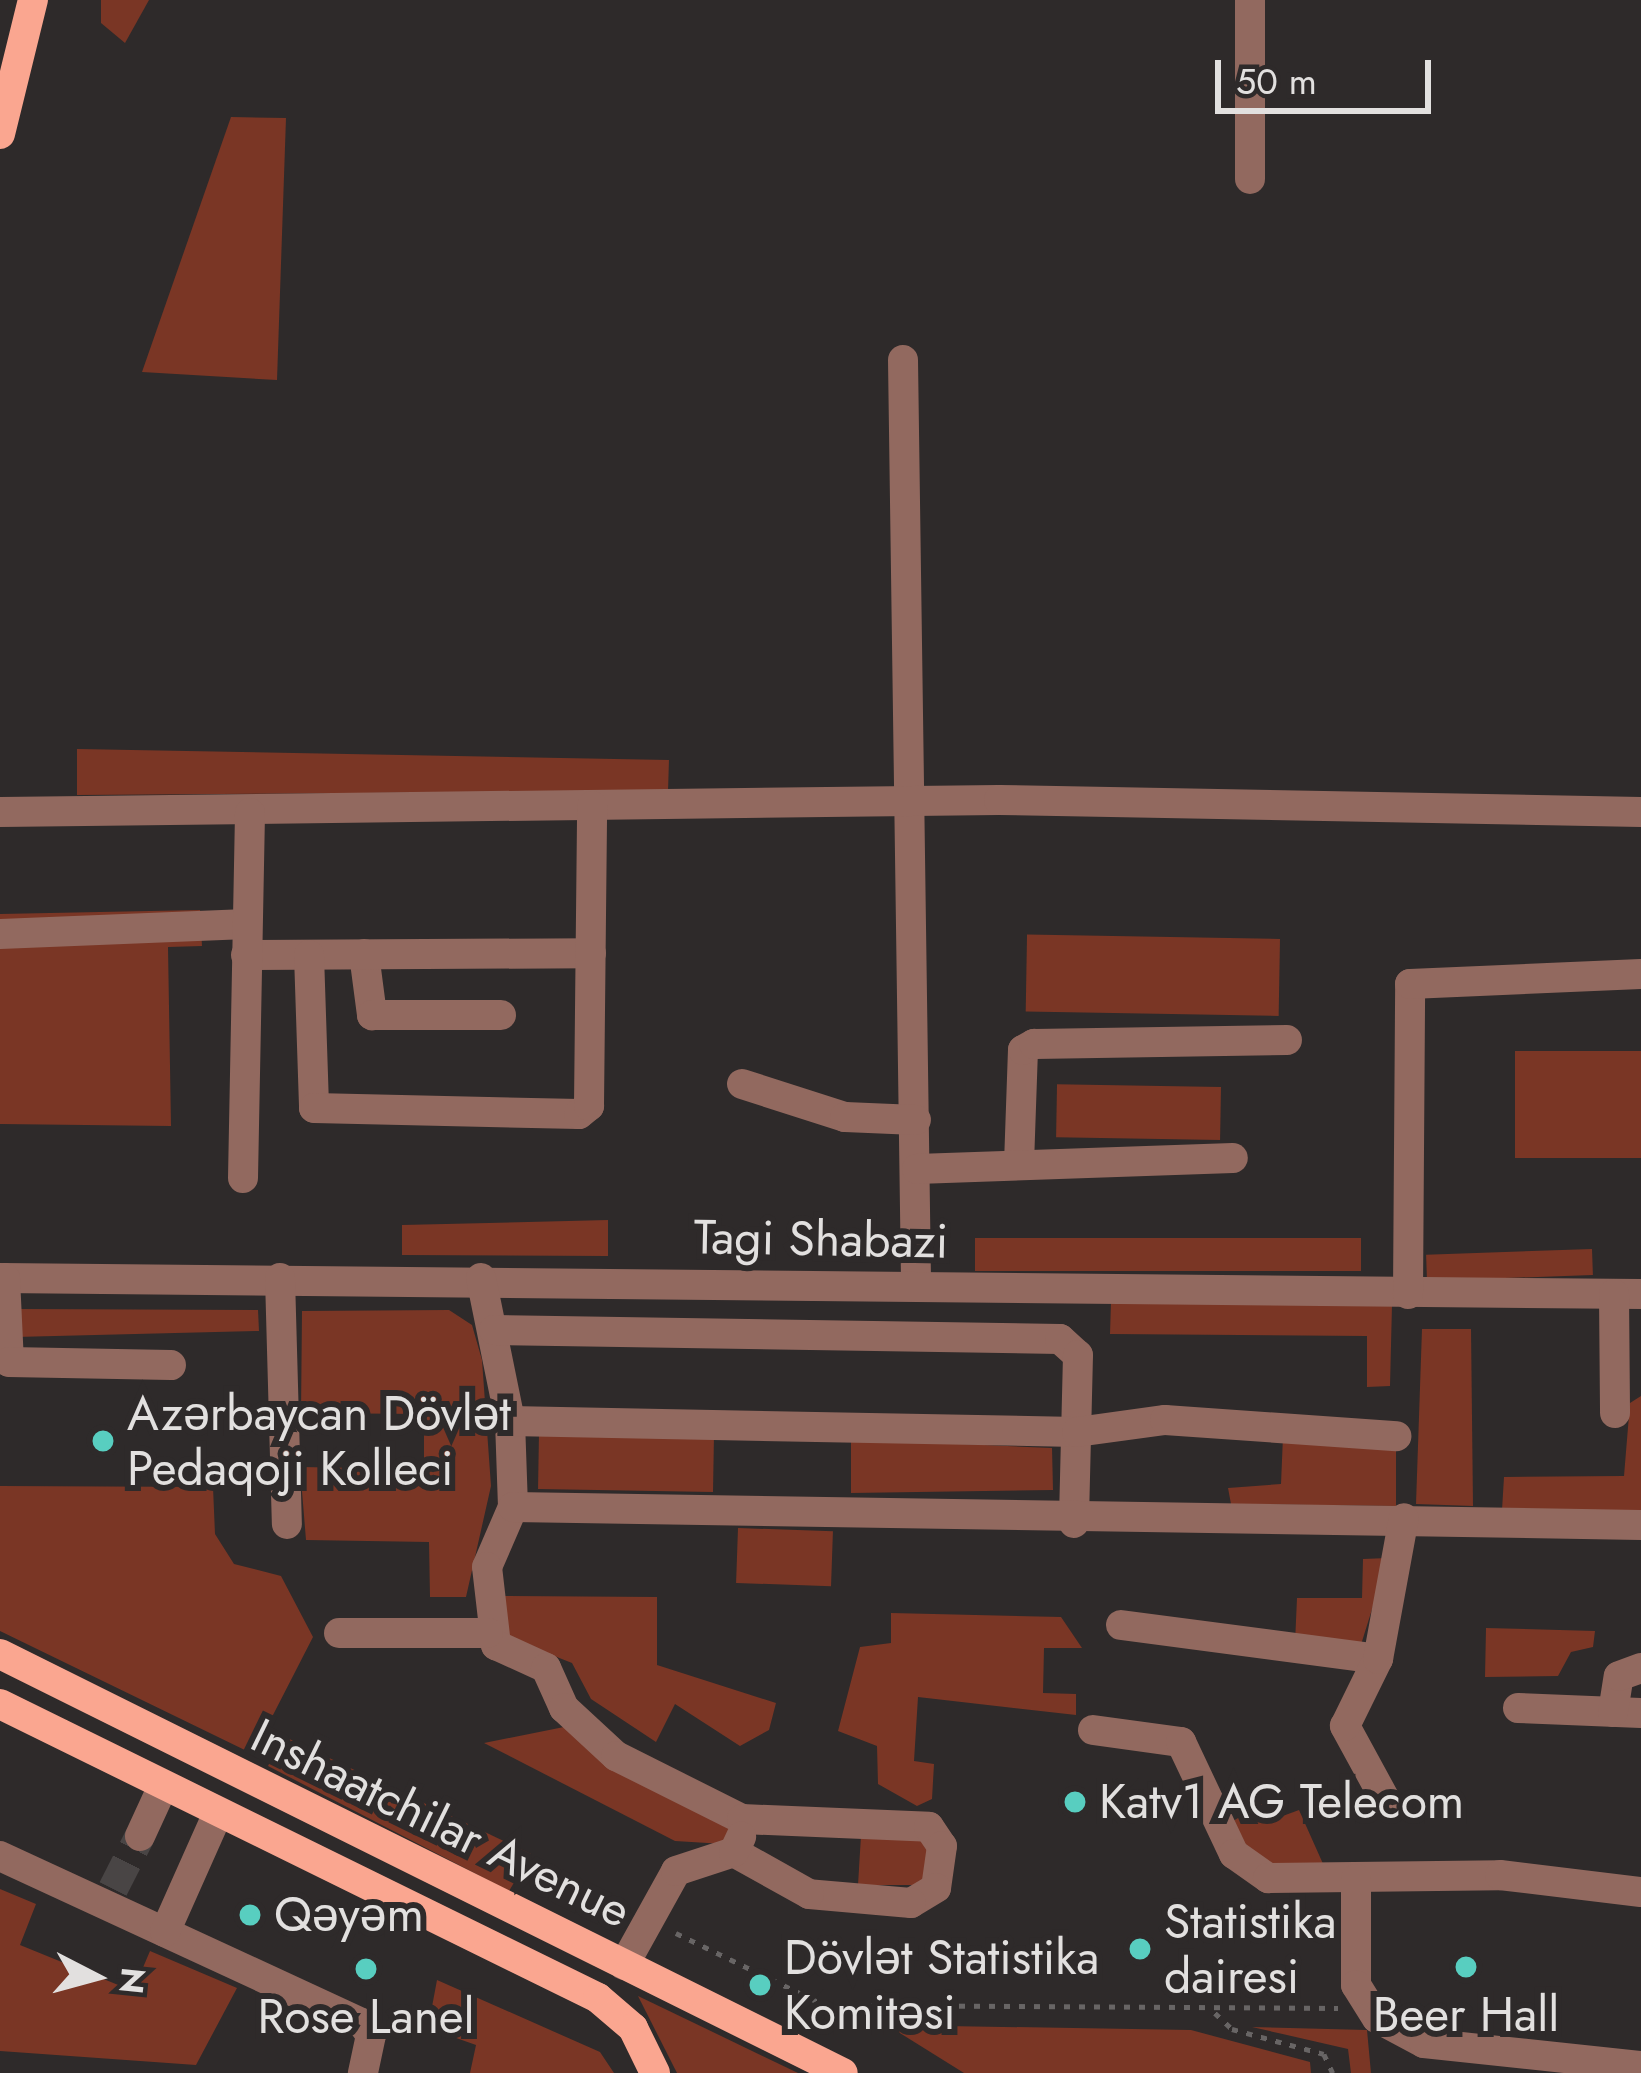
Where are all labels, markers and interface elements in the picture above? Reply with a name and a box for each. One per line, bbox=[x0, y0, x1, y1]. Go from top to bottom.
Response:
scale bar bbox=[1221, 36, 1437, 110]
text: 50 m bbox=[1236, 55, 1317, 107]
street label: Tagi Shabazi bbox=[693, 1208, 949, 1270]
place label: Azərbaycan Dövlət Pedaqoji Kolleci bbox=[127, 1384, 511, 1497]
marker: Azərbaycan Dövlət Pedaqoji Kolleci bbox=[90, 1428, 116, 1454]
street label: Inshaatchilar Avenue bbox=[242, 1706, 640, 1940]
place label: Katv1 AG Telecom bbox=[1099, 1773, 1464, 1831]
marker: Katv1 AG Telecom bbox=[1062, 1789, 1088, 1815]
place label: Qəyəm bbox=[274, 1886, 424, 1944]
place label: Statistika dairesi bbox=[1164, 1892, 1336, 2005]
marker: Qəyəm bbox=[237, 1902, 263, 1928]
north arrow bbox=[36, 1917, 156, 2037]
place label: Dövlət Statistika Komitəsi bbox=[784, 1928, 1099, 2041]
marker: Statistika dairesi bbox=[1127, 1936, 1153, 1962]
marker: Beer Hall bbox=[1453, 1954, 1479, 1980]
marker: Rose Lanel bbox=[353, 1956, 379, 1982]
text: N bbox=[108, 1965, 157, 1996]
marker: Dövlət Statistika Komitəsi bbox=[747, 1972, 773, 1998]
place label: Beer Hall bbox=[1373, 1986, 1559, 2044]
place label: Rose Lanel bbox=[257, 1988, 475, 2046]

